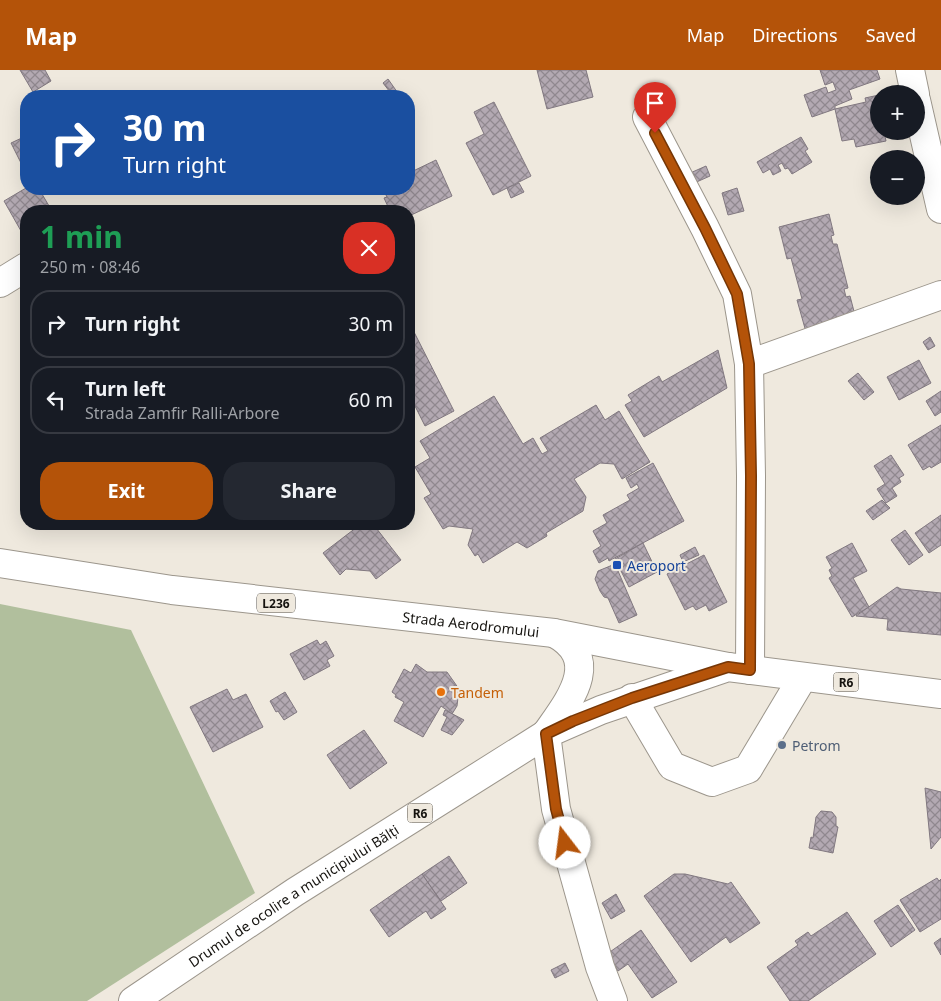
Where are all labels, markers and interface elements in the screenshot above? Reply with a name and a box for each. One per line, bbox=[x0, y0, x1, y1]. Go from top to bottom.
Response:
text: Map bbox=[25, 19, 77, 52]
text: Map bbox=[687, 23, 724, 47]
text: Directions bbox=[752, 23, 838, 47]
text: Saved bbox=[866, 23, 916, 47]
pin bbox=[634, 82, 676, 133]
map controls bbox=[870, 85, 925, 205]
button: + bbox=[870, 85, 925, 140]
icon: arrive bbox=[641, 89, 669, 117]
text: 30 m bbox=[123, 104, 206, 151]
icon: right bbox=[40, 110, 105, 175]
text: Turn right bbox=[123, 149, 226, 179]
button: − bbox=[870, 150, 925, 205]
text: 1 min bbox=[40, 216, 123, 257]
button: close bbox=[343, 222, 395, 274]
text: 250 m · 08:46 bbox=[40, 256, 140, 278]
icon: right bbox=[42, 310, 70, 338]
text: Turn right bbox=[85, 311, 180, 337]
text: 30 m bbox=[349, 311, 393, 337]
text: Turn left bbox=[85, 376, 166, 402]
icon: left bbox=[42, 386, 70, 414]
text: 60 m bbox=[349, 387, 393, 413]
text: Strada Zamfir Ralli-Arbore bbox=[85, 402, 279, 424]
button: Exit bbox=[40, 462, 213, 520]
button: Share bbox=[223, 462, 395, 520]
place label: Aeroport bbox=[627, 556, 686, 575]
marker: Aeroport bbox=[611, 559, 623, 571]
road number: L236 bbox=[257, 594, 295, 612]
street label: Strada Aerodromului bbox=[402, 607, 540, 641]
road number: R6 bbox=[834, 672, 858, 692]
place label: Tandem bbox=[451, 683, 504, 702]
marker: Tandem bbox=[435, 686, 447, 698]
place label: Petrom bbox=[792, 736, 840, 755]
marker: Petrom bbox=[776, 739, 788, 751]
road number: R6 bbox=[408, 804, 432, 822]
position arrow bbox=[538, 816, 590, 868]
street label: Drumul de ocolire a municipiului Bălți bbox=[184, 820, 402, 971]

